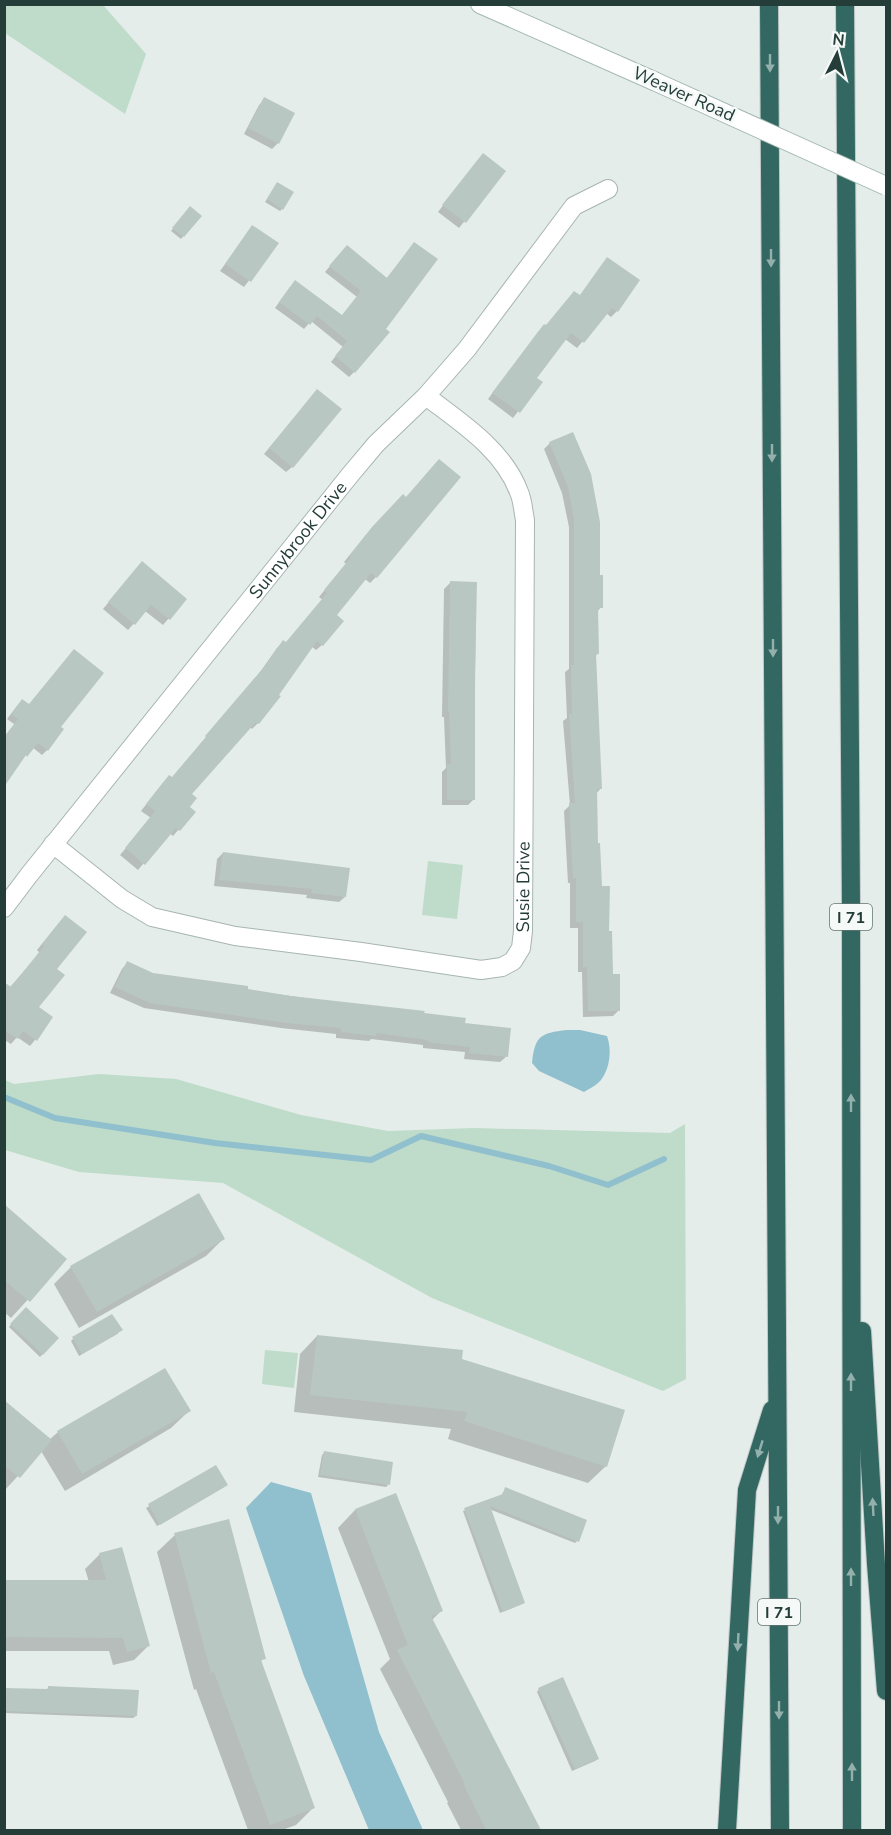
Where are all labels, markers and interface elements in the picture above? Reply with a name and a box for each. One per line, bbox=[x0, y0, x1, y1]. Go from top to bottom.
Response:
north arrow bbox=[807, 24, 867, 84]
text: N bbox=[831, 29, 846, 52]
one-way arrow bbox=[765, 53, 775, 72]
street label: Weaver Road bbox=[629, 61, 739, 127]
one-way arrow bbox=[766, 248, 776, 267]
one-way arrow bbox=[767, 443, 777, 462]
street label: Sunnybrook Drive bbox=[243, 476, 352, 604]
one-way arrow bbox=[768, 638, 778, 657]
street label: Susie Drive bbox=[511, 841, 535, 932]
road number: I 71 bbox=[830, 904, 872, 930]
one-way arrow bbox=[846, 1094, 856, 1113]
one-way arrow bbox=[846, 1373, 856, 1392]
one-way arrow bbox=[754, 1440, 764, 1458]
one-way arrow bbox=[868, 1498, 877, 1517]
one-way arrow bbox=[773, 1506, 783, 1525]
one-way arrow bbox=[846, 1568, 856, 1587]
road number: I 71 bbox=[758, 1599, 800, 1625]
one-way arrow bbox=[733, 1633, 743, 1652]
one-way arrow bbox=[774, 1701, 784, 1720]
one-way arrow bbox=[847, 1763, 857, 1782]

